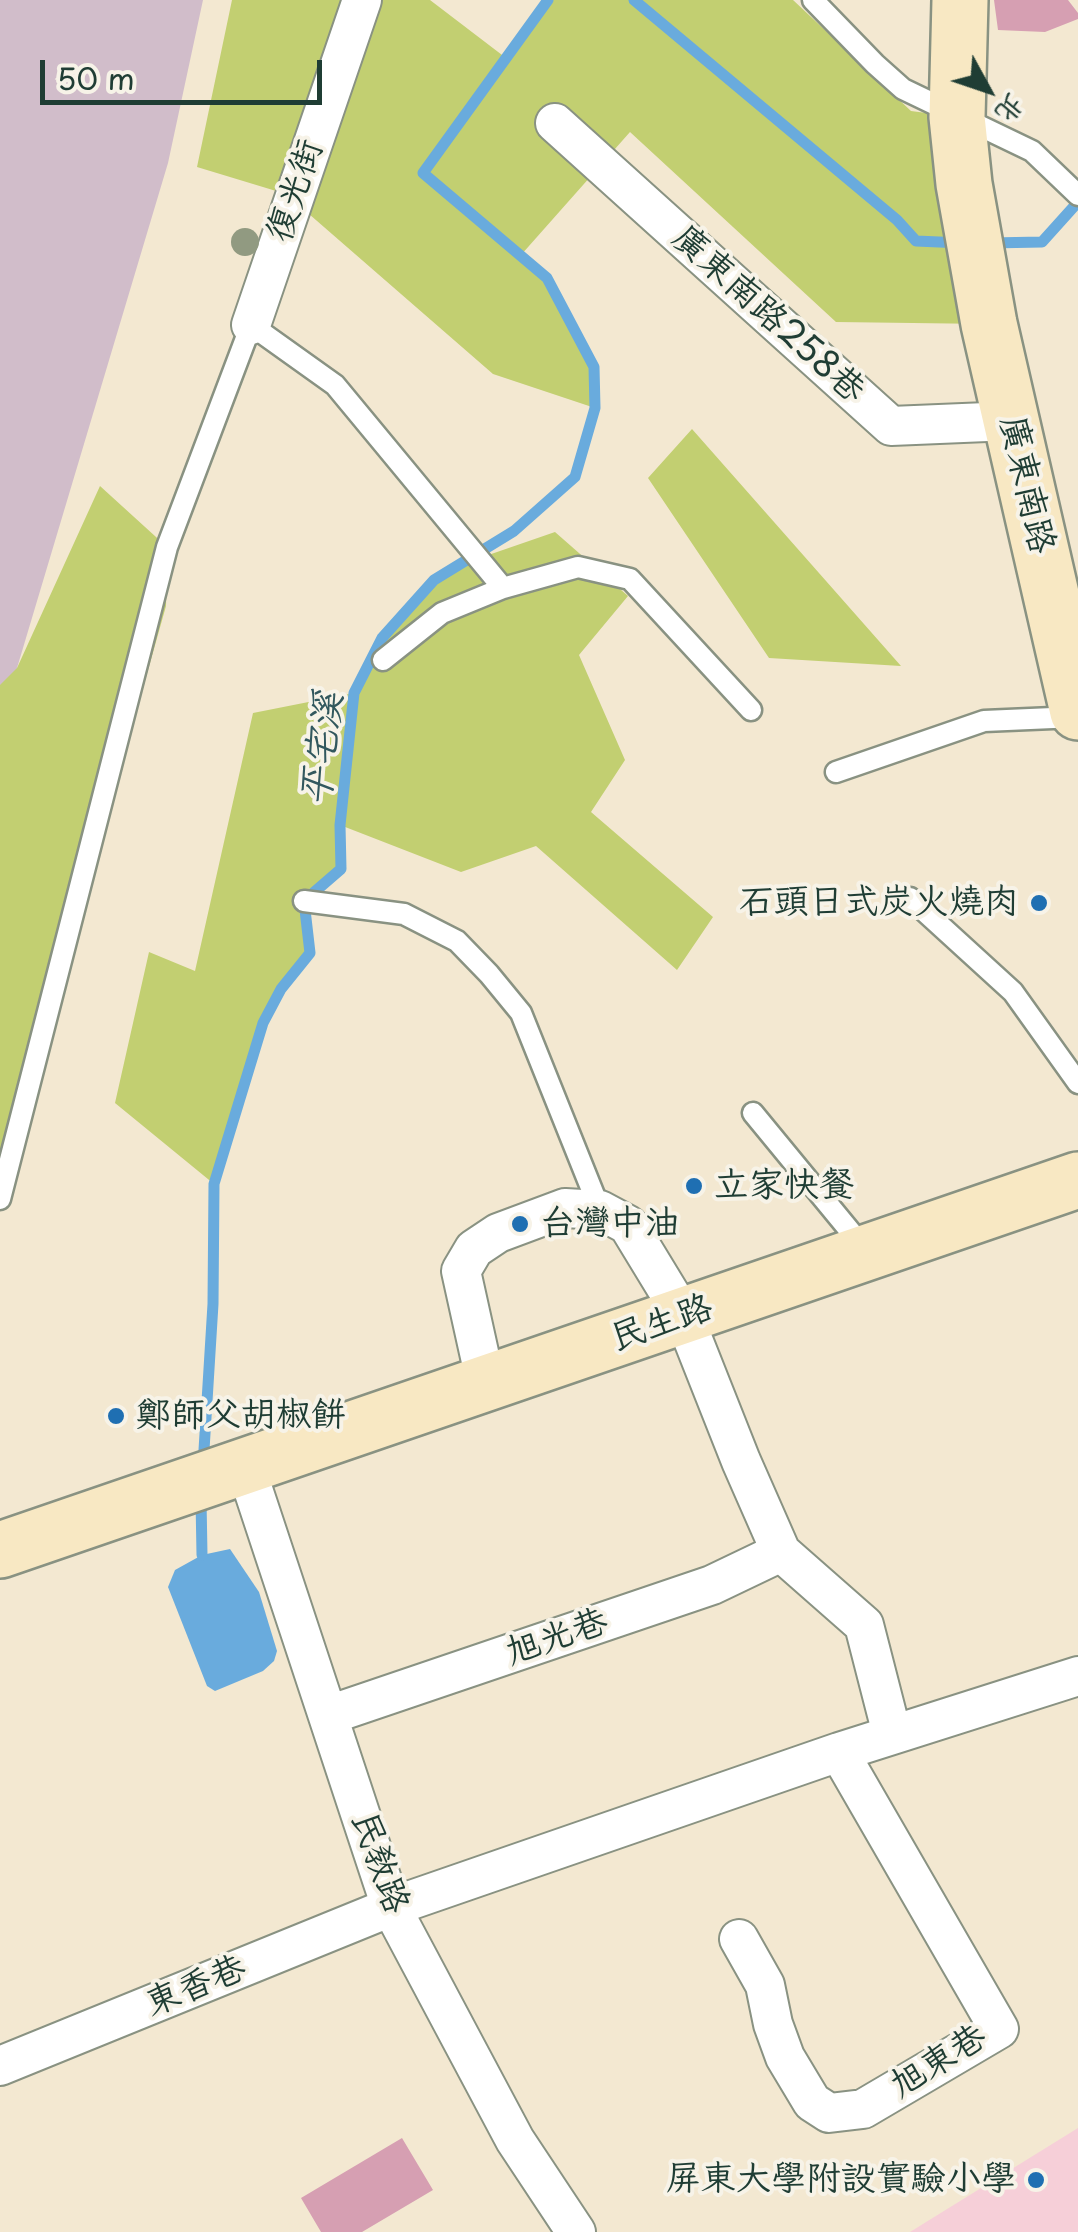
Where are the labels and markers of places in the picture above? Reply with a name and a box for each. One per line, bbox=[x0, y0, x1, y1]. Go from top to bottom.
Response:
place label: 石頭日式炭火燒肉 bbox=[739, 882, 1019, 924]
marker: 石頭日式炭火燒肉 bbox=[1028, 892, 1050, 914]
place label: 立家快餐 bbox=[714, 1165, 854, 1207]
marker: 立家快餐 bbox=[683, 1175, 705, 1197]
place label: 台灣中油 bbox=[540, 1203, 680, 1245]
marker: 台灣中油 bbox=[509, 1213, 531, 1235]
place label: 鄭師父胡椒餅 bbox=[136, 1395, 346, 1437]
marker: 鄭師父胡椒餅 bbox=[105, 1405, 127, 1427]
place label: 屏東大學附設實驗小學 bbox=[666, 2159, 1016, 2201]
marker: 屏東大學附設實驗小學 bbox=[1025, 2169, 1047, 2191]

